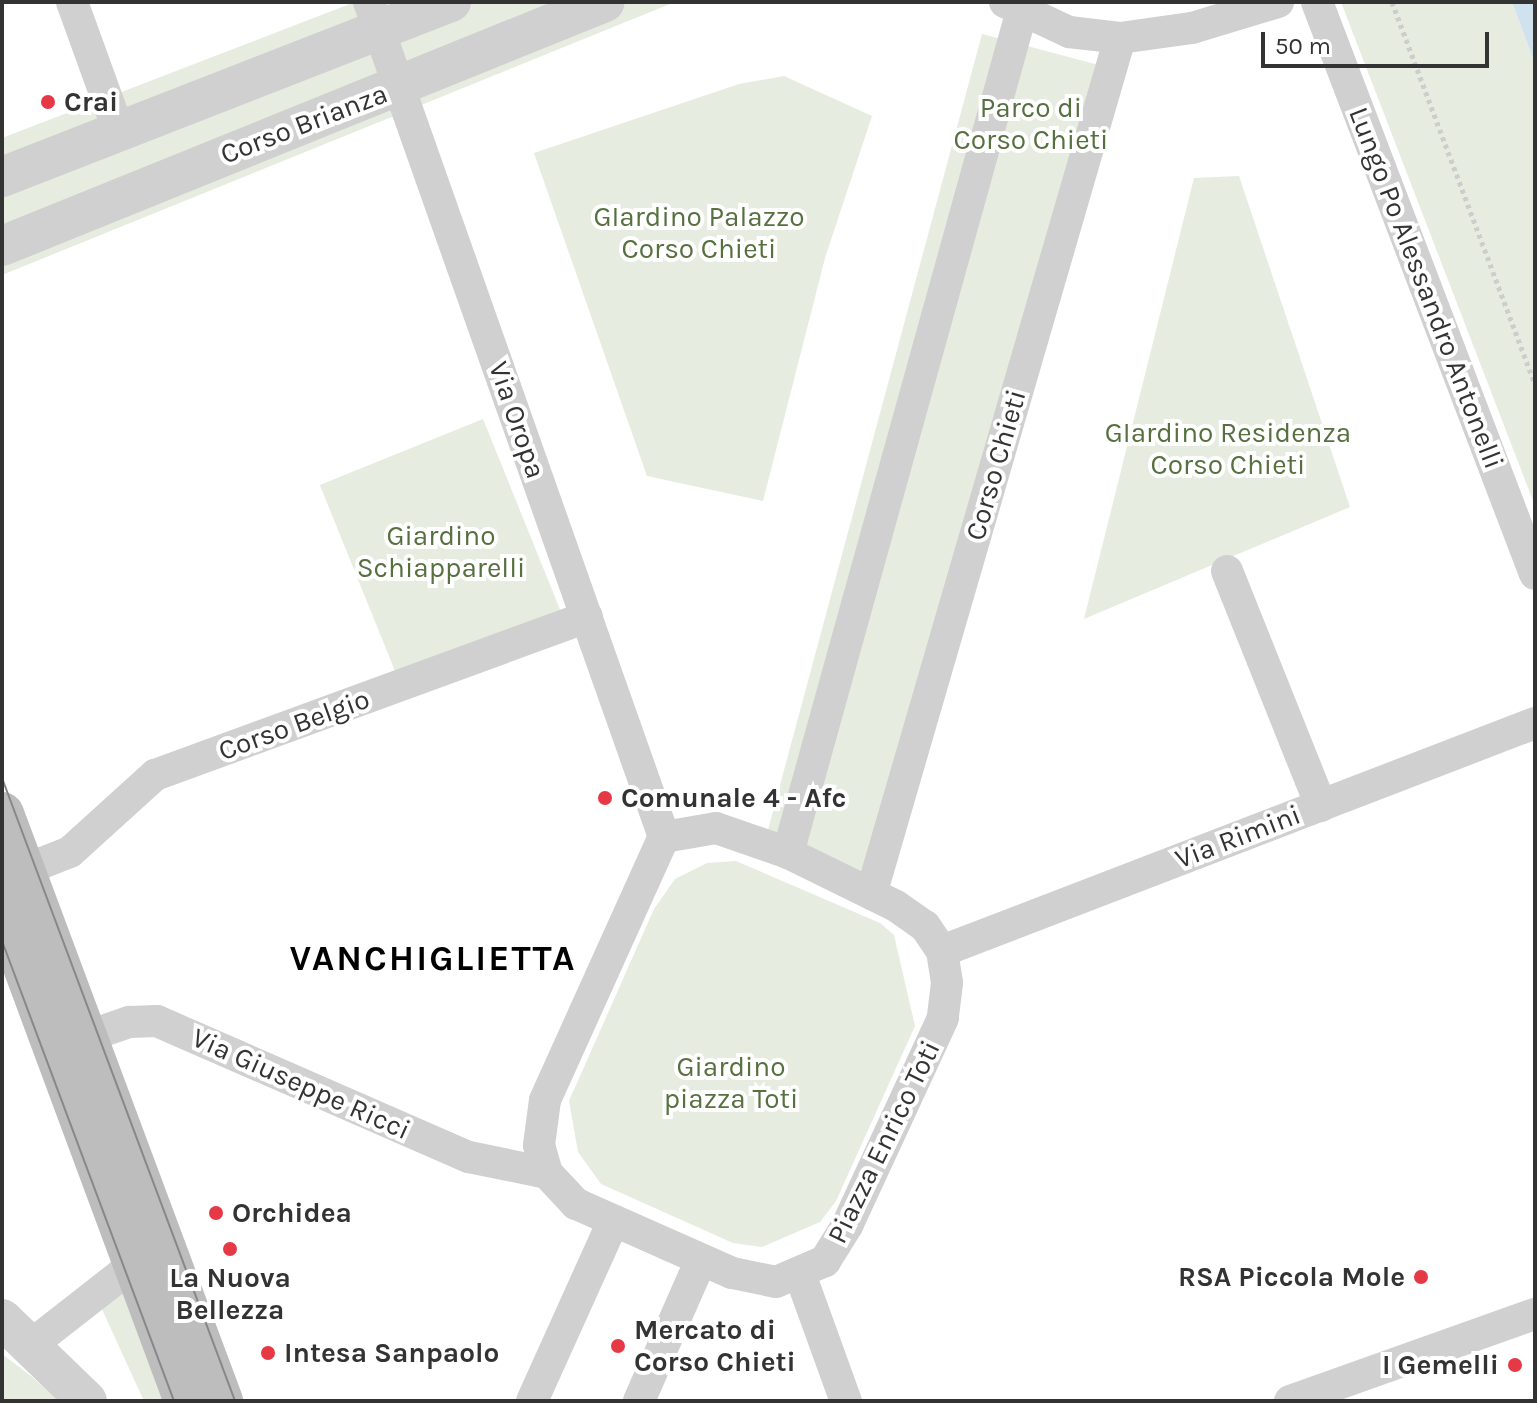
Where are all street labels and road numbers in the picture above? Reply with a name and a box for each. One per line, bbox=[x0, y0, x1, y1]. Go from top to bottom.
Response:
street label: Corso Brianza bbox=[216, 77, 392, 171]
street label: Lungo Po Alessandro Antonelli bbox=[1341, 102, 1511, 474]
street label: Via Oropa bbox=[481, 357, 553, 483]
street label: Corso Chieti bbox=[959, 386, 1033, 544]
street label: Corso Belgio bbox=[214, 682, 374, 768]
street label: Via Rimini bbox=[1171, 798, 1305, 876]
street label: Via Giuseppe Ricci bbox=[187, 1021, 415, 1147]
street label: Piazza Enrico Toti bbox=[820, 1035, 948, 1249]

